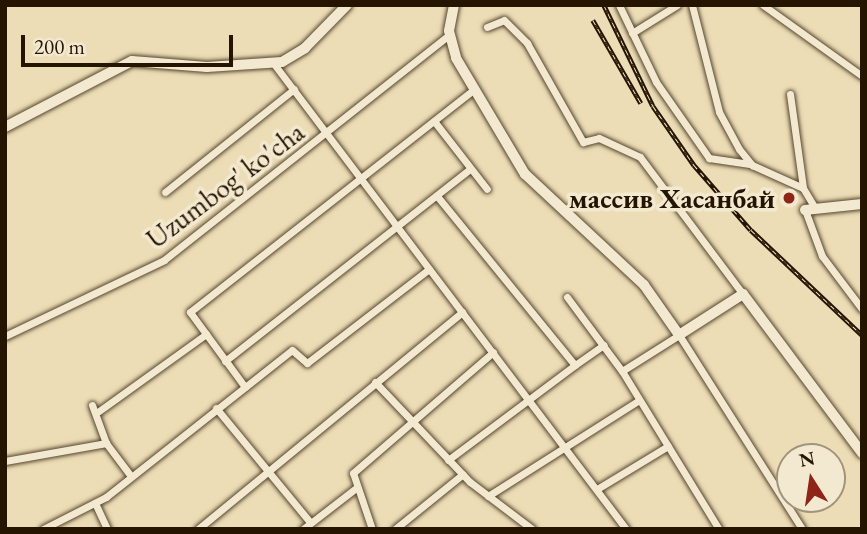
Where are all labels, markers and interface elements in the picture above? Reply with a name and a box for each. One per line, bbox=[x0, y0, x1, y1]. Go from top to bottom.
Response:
scale bar bbox=[24, 21, 236, 65]
text: 200 m bbox=[34, 33, 85, 60]
street label: Uzumbog' ko'cha bbox=[139, 115, 311, 255]
place label: массив Хасанбай bbox=[569, 181, 775, 215]
marker: массив Хасанбай bbox=[781, 190, 797, 206]
north arrow bbox=[776, 443, 846, 513]
text: N bbox=[797, 445, 817, 473]

